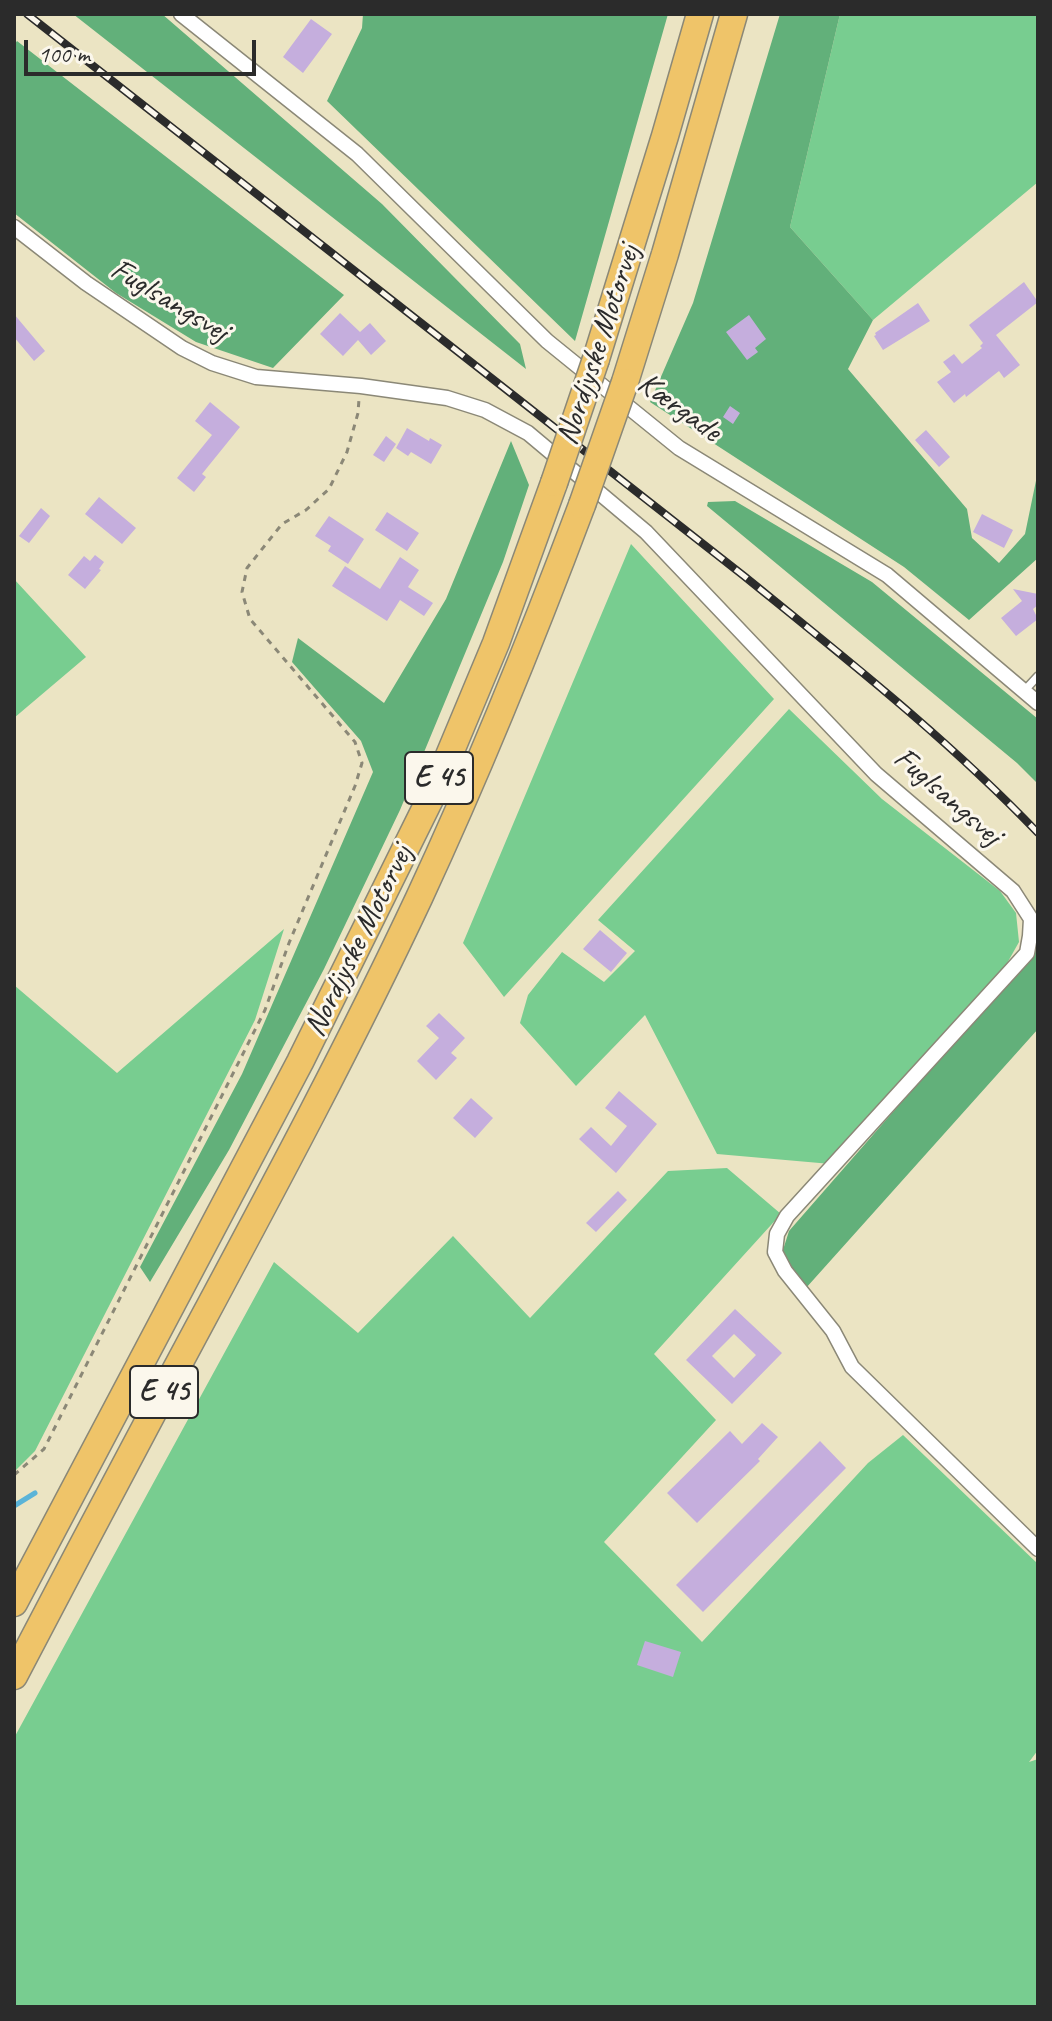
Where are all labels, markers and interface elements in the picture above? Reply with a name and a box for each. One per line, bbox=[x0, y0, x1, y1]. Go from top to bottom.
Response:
scale bar bbox=[28, 24, 260, 74]
text: 100 m bbox=[38, 39, 90, 69]
street label: Nordjyske Motorvej bbox=[549, 240, 649, 450]
street label: Fuglsangsvej bbox=[103, 251, 235, 351]
street label: Kærgade bbox=[630, 365, 728, 451]
street label: Fuglsangsvej bbox=[885, 740, 1009, 854]
road number: E 45 bbox=[405, 752, 473, 804]
street label: Nordjyske Motorvej bbox=[296, 839, 422, 1043]
road number: E 45 bbox=[130, 1366, 198, 1418]

